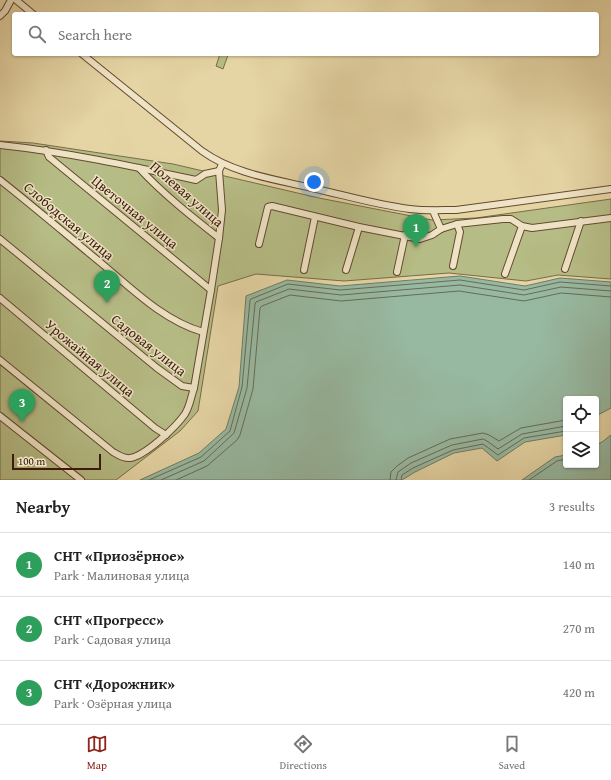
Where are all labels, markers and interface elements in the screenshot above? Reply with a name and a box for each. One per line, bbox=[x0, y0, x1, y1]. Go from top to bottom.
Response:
search box bbox=[12, 12, 599, 56]
icon: search bbox=[26, 23, 48, 45]
text: Search here bbox=[58, 24, 132, 45]
street label: Полевая улица bbox=[146, 156, 228, 232]
street label: Цветочная улица bbox=[87, 171, 183, 254]
your location bbox=[304, 172, 324, 192]
street label: Слободская улица bbox=[19, 177, 119, 265]
pin: 1 bbox=[403, 214, 429, 247]
pin: 2 bbox=[94, 270, 120, 303]
street label: Садовая улица bbox=[107, 309, 191, 381]
street label: Урожайная улица bbox=[41, 315, 139, 402]
pin: 3 bbox=[9, 389, 35, 422]
map controls bbox=[563, 396, 599, 468]
button: locate bbox=[563, 396, 599, 432]
button: layers bbox=[563, 432, 599, 468]
scale bar bbox=[12, 452, 101, 471]
text: 100 m bbox=[18, 453, 45, 469]
text: Nearby bbox=[16, 494, 70, 519]
text: 3 results bbox=[549, 497, 595, 516]
text: СНТ «Приозёрное» bbox=[54, 545, 184, 566]
text: 1 bbox=[26, 555, 32, 574]
text: 140 m bbox=[563, 555, 595, 574]
text: Park · Малиновая улица bbox=[54, 566, 190, 585]
text: СНТ «Прогресс» bbox=[54, 609, 164, 630]
text: 2 bbox=[26, 619, 32, 638]
text: 270 m bbox=[563, 619, 595, 638]
text: Park · Садовая улица bbox=[54, 630, 171, 649]
text: СНТ «Дорожник» bbox=[54, 673, 175, 694]
text: 3 bbox=[26, 683, 32, 702]
text: 420 m bbox=[563, 683, 595, 702]
text: Park · Озёрная улица bbox=[54, 694, 172, 713]
tab: Map bbox=[86, 733, 108, 773]
tab: Directions bbox=[280, 733, 327, 773]
tab: Saved bbox=[498, 733, 525, 773]

